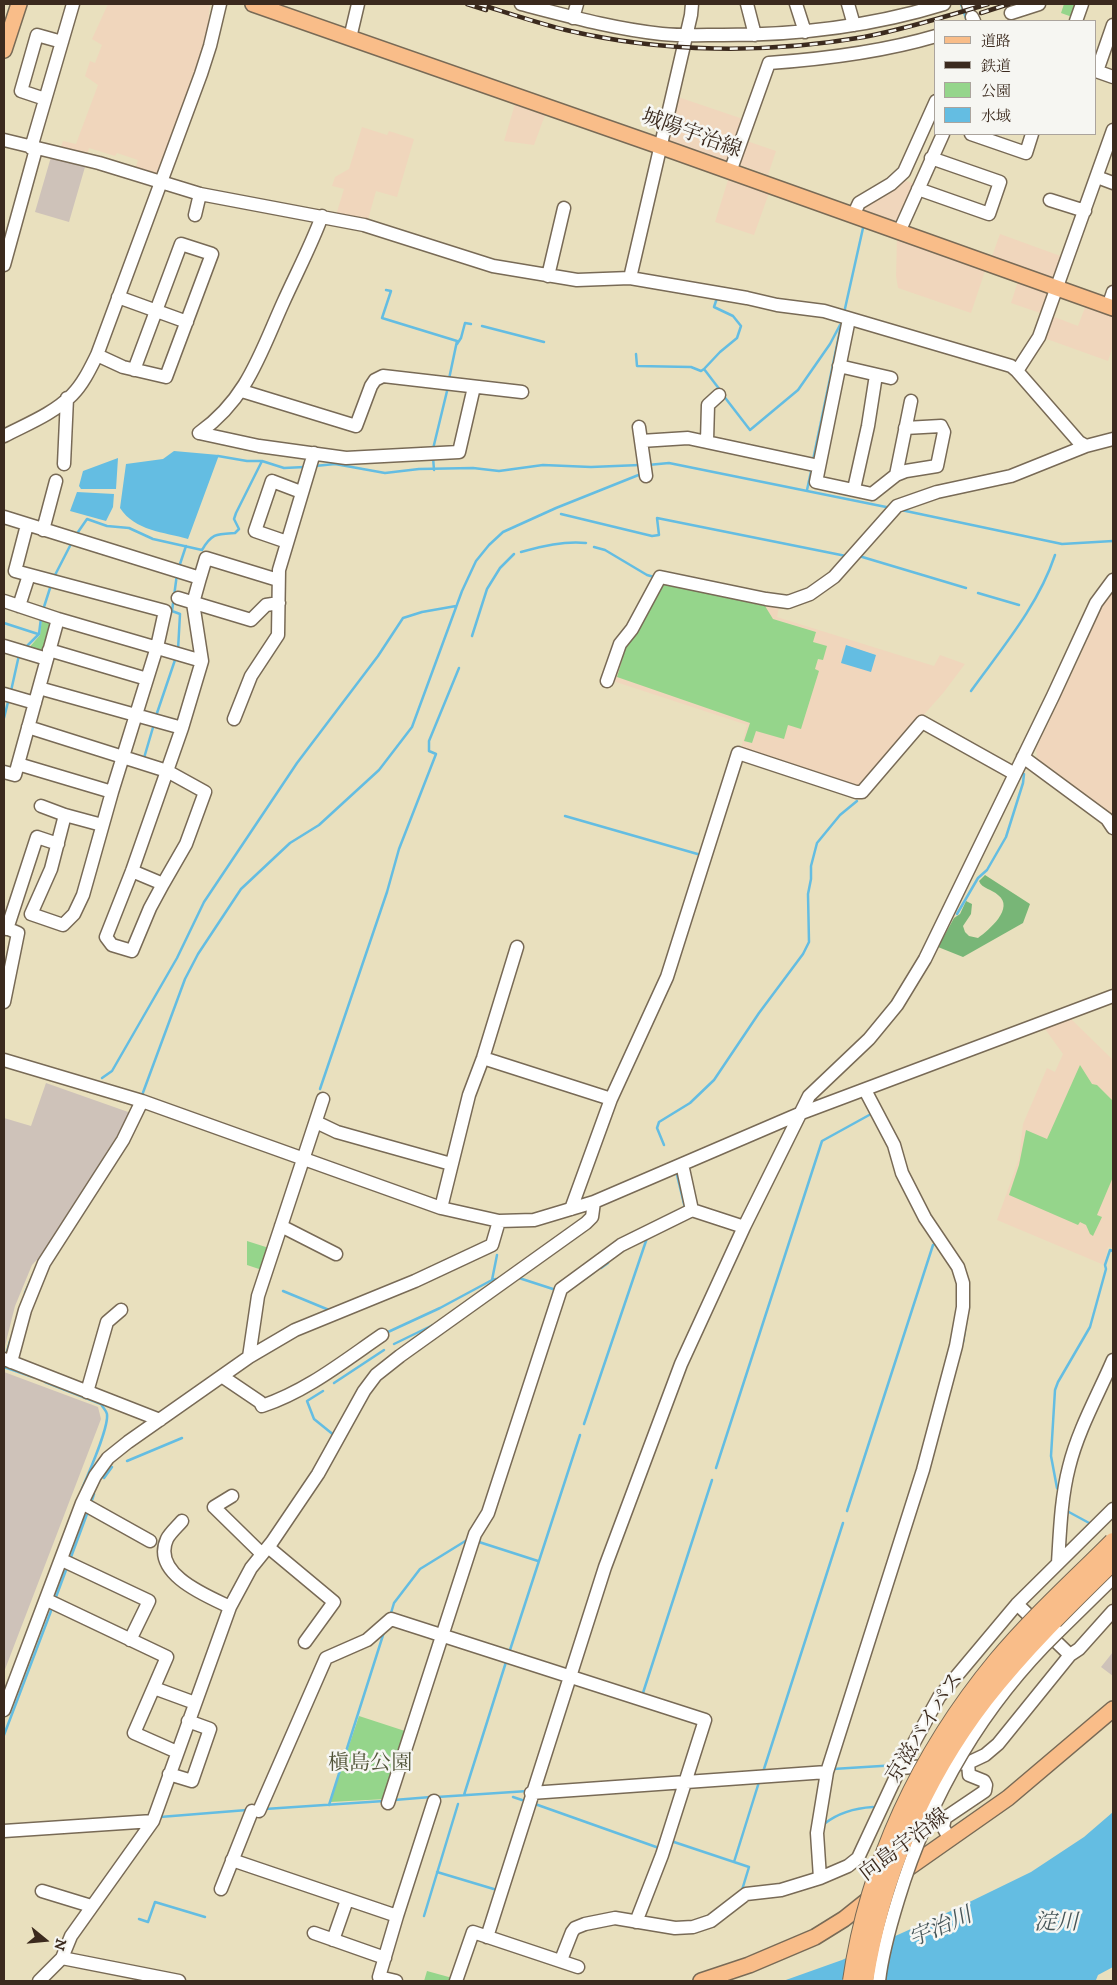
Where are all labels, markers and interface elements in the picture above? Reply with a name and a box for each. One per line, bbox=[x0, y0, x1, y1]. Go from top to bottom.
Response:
legend bbox=[934, 20, 1097, 135]
text: 道路 bbox=[981, 32, 1011, 51]
text: 鉄道 bbox=[981, 57, 1011, 76]
text: 公園 bbox=[981, 82, 1011, 101]
street label: 城陽宇治線 bbox=[637, 105, 745, 165]
text: 水域 bbox=[981, 107, 1011, 126]
street label: 京滋バイパス bbox=[882, 1668, 970, 1788]
park label: 槇島公園 bbox=[328, 1752, 412, 1778]
street label: 向島宇治線 bbox=[855, 1804, 955, 1888]
water label: 宇治川 bbox=[905, 1904, 977, 1954]
water label: 淀川 bbox=[1034, 1911, 1078, 1937]
north arrow bbox=[20, 1915, 70, 1965]
text: N bbox=[49, 1936, 70, 1953]

